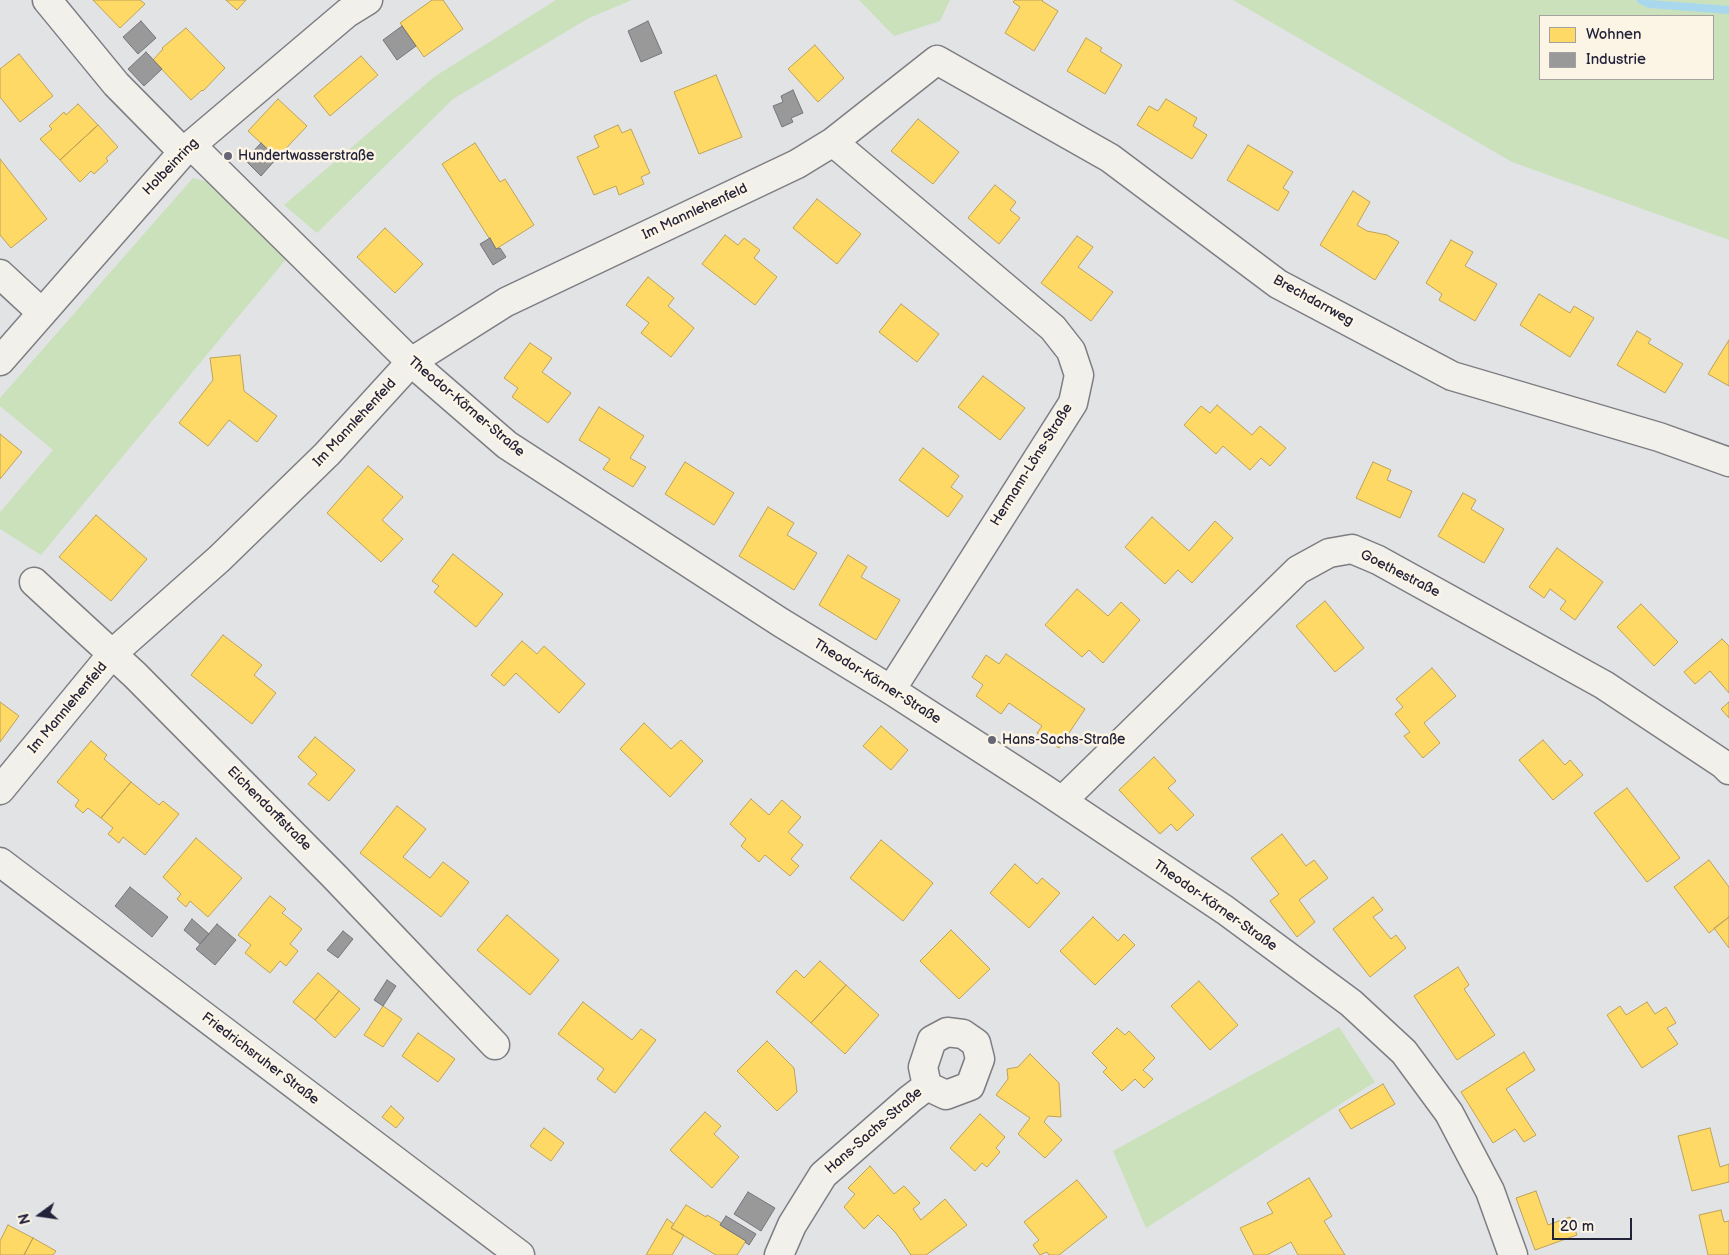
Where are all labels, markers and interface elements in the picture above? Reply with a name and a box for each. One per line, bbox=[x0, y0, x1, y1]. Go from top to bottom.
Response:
legend bbox=[1539, 15, 1714, 80]
text: Wohnen bbox=[1586, 25, 1641, 44]
text: Industrie bbox=[1586, 50, 1646, 69]
street label: Holbeinring bbox=[140, 135, 202, 199]
place label: Hundertwasserstraße bbox=[238, 148, 374, 164]
marker: Hundertwasserstraße bbox=[222, 150, 234, 162]
street label: Im Mannlehenfeld bbox=[640, 180, 750, 244]
street label: Brechdarrweg bbox=[1270, 272, 1356, 330]
street label: Theodor-Körner-Straße bbox=[404, 353, 528, 461]
street label: Im Mannlehenfeld bbox=[310, 376, 400, 470]
street label: Hermann-Löns-Straße bbox=[988, 401, 1076, 529]
street label: Goethestraße bbox=[1357, 547, 1443, 601]
street label: Theodor-Körner-Straße bbox=[810, 636, 944, 728]
street label: Im Mannlehenfeld bbox=[25, 659, 111, 757]
place label: Hans-Sachs-Straße bbox=[1002, 732, 1125, 748]
marker: Hans-Sachs-Straße bbox=[986, 734, 998, 746]
street label: Eichendorffstraße bbox=[223, 763, 315, 855]
street label: Theodor-Körner-Straße bbox=[1150, 857, 1280, 955]
street label: Friedrichsruher Straße bbox=[198, 1009, 322, 1109]
street label: Hans-Sachs-Straße bbox=[822, 1084, 926, 1178]
north arrow bbox=[15, 1190, 65, 1240]
scale bar bbox=[1554, 1208, 1634, 1240]
text: N bbox=[15, 1212, 34, 1226]
text: 20 m bbox=[1560, 1217, 1594, 1236]

